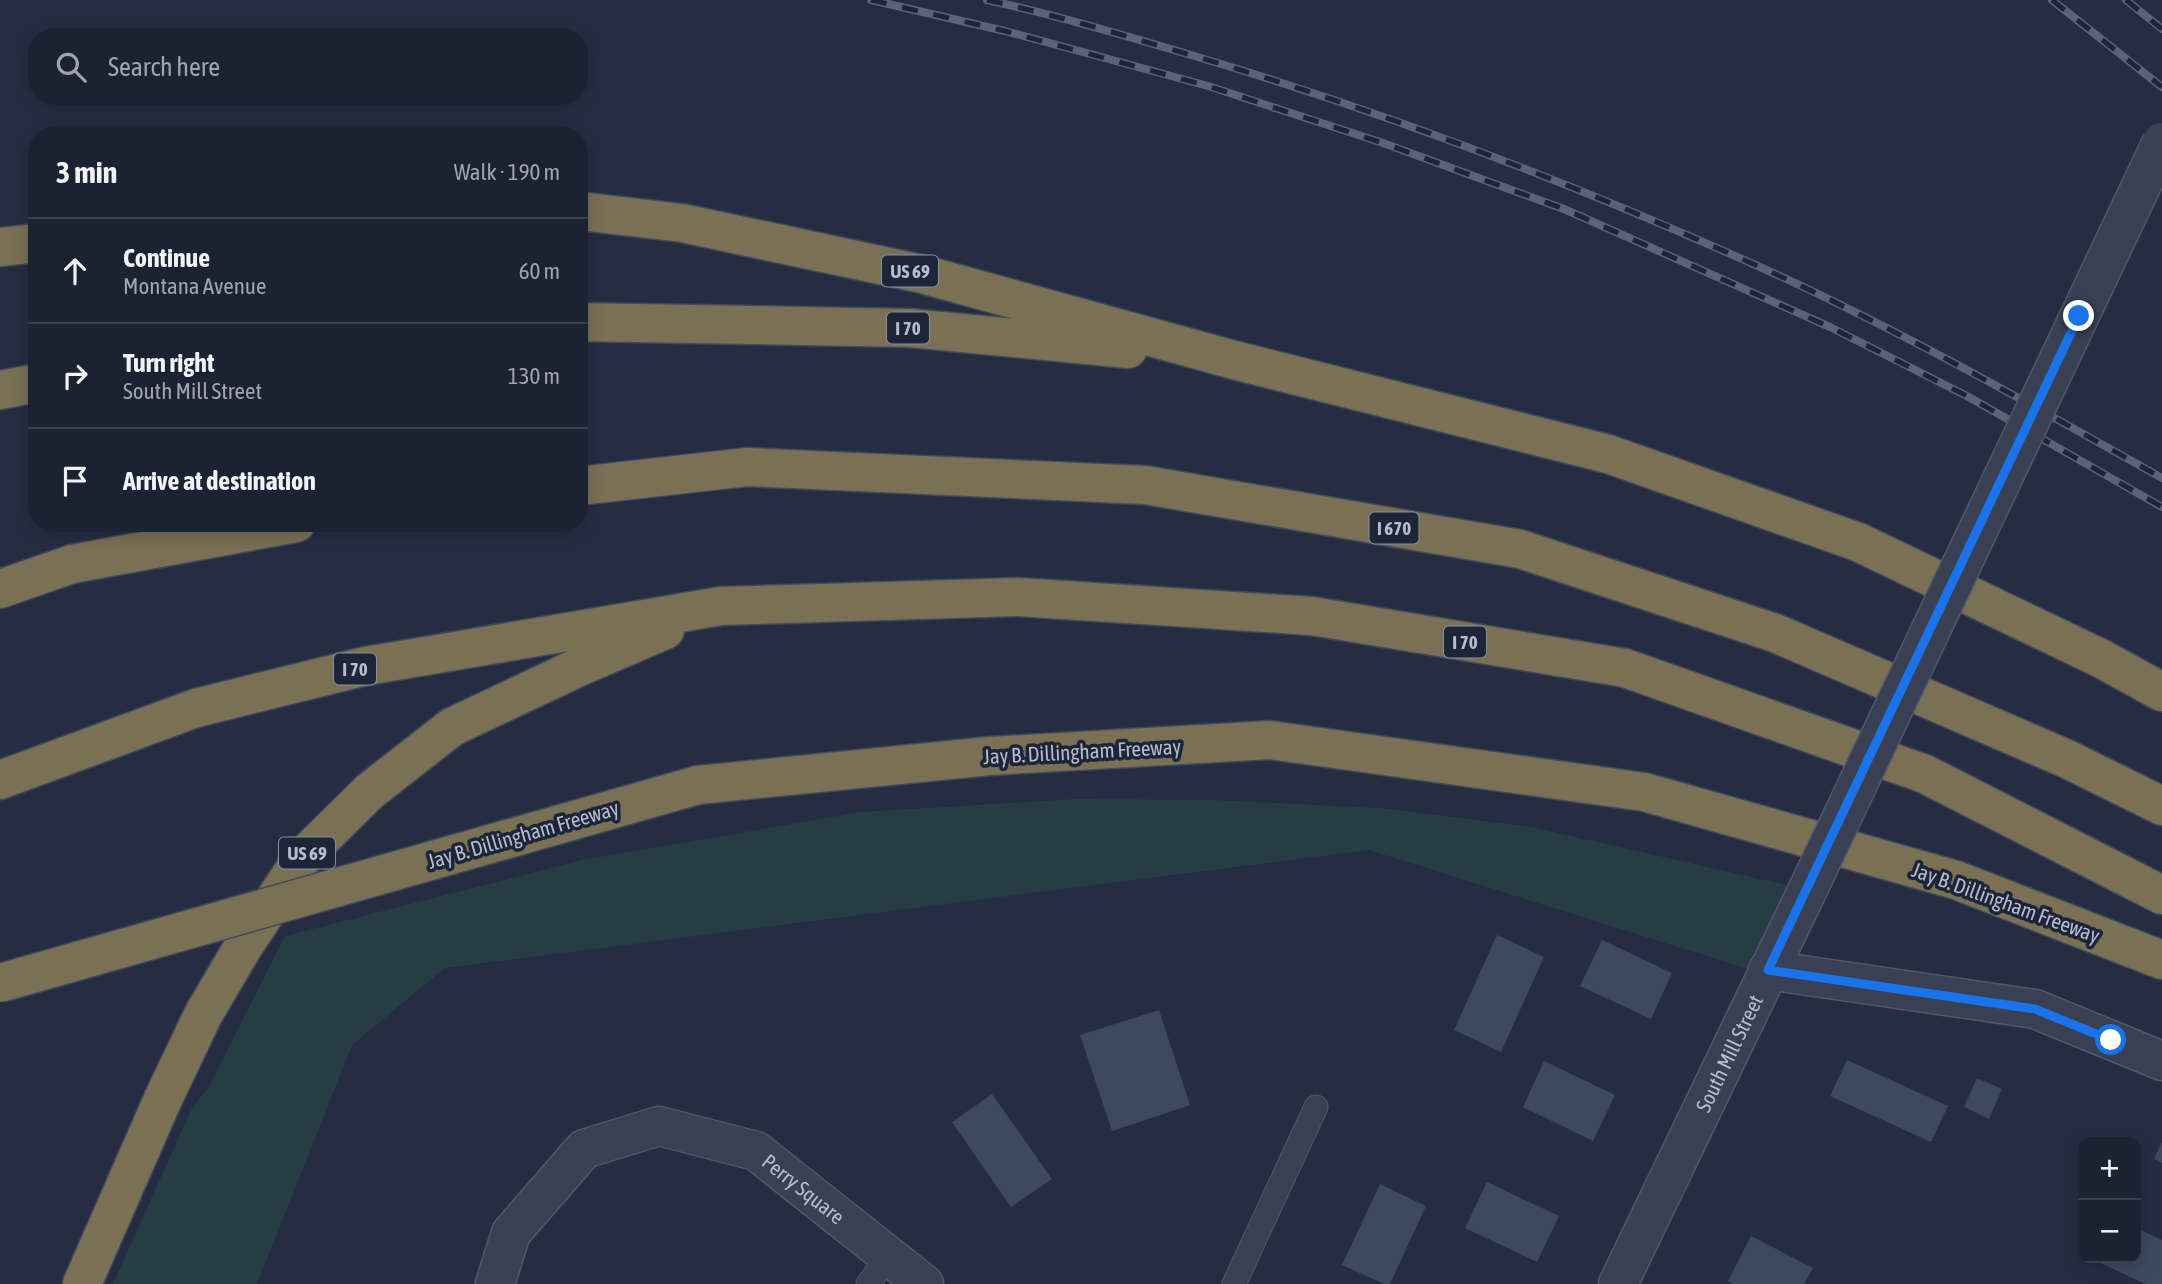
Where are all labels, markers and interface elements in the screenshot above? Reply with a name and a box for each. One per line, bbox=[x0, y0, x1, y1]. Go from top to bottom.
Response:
search box bbox=[28, 28, 588, 105]
icon: search bbox=[52, 48, 90, 86]
text: Search here bbox=[108, 52, 220, 82]
text: 3 min bbox=[56, 155, 117, 189]
text: Walk · 190 m bbox=[454, 159, 560, 185]
text: Continue bbox=[123, 243, 210, 273]
icon: ahead bbox=[56, 252, 94, 290]
road number: US 69 bbox=[882, 256, 938, 286]
text: 60 m bbox=[519, 258, 560, 284]
text: Montana Avenue bbox=[123, 273, 266, 299]
route end bbox=[2063, 300, 2094, 331]
road number: I 70 bbox=[887, 312, 929, 344]
text: Turn right bbox=[123, 348, 214, 378]
icon: right bbox=[56, 357, 94, 395]
text: 130 m bbox=[508, 363, 560, 389]
text: South Mill Street bbox=[123, 378, 262, 404]
icon: arrive bbox=[56, 462, 94, 500]
text: Arrive at destination bbox=[123, 466, 316, 496]
road number: I 670 bbox=[1370, 512, 1418, 544]
road number: I 70 bbox=[1444, 626, 1486, 657]
road number: I 70 bbox=[334, 654, 376, 684]
street label: Jay B. Dillingham Freeway bbox=[982, 734, 1182, 768]
street label: Jay B. Dillingham Freeway bbox=[425, 795, 622, 873]
road number: US 69 bbox=[279, 838, 335, 868]
street label: Jay B. Dillingham Freeway bbox=[1909, 857, 2103, 947]
street label: South Mill Street bbox=[1691, 991, 1767, 1116]
route start bbox=[2095, 1024, 2126, 1055]
map controls bbox=[2078, 1137, 2141, 1263]
button: + bbox=[2078, 1137, 2141, 1200]
street label: Perry Square bbox=[758, 1149, 849, 1228]
button: − bbox=[2078, 1200, 2141, 1263]

